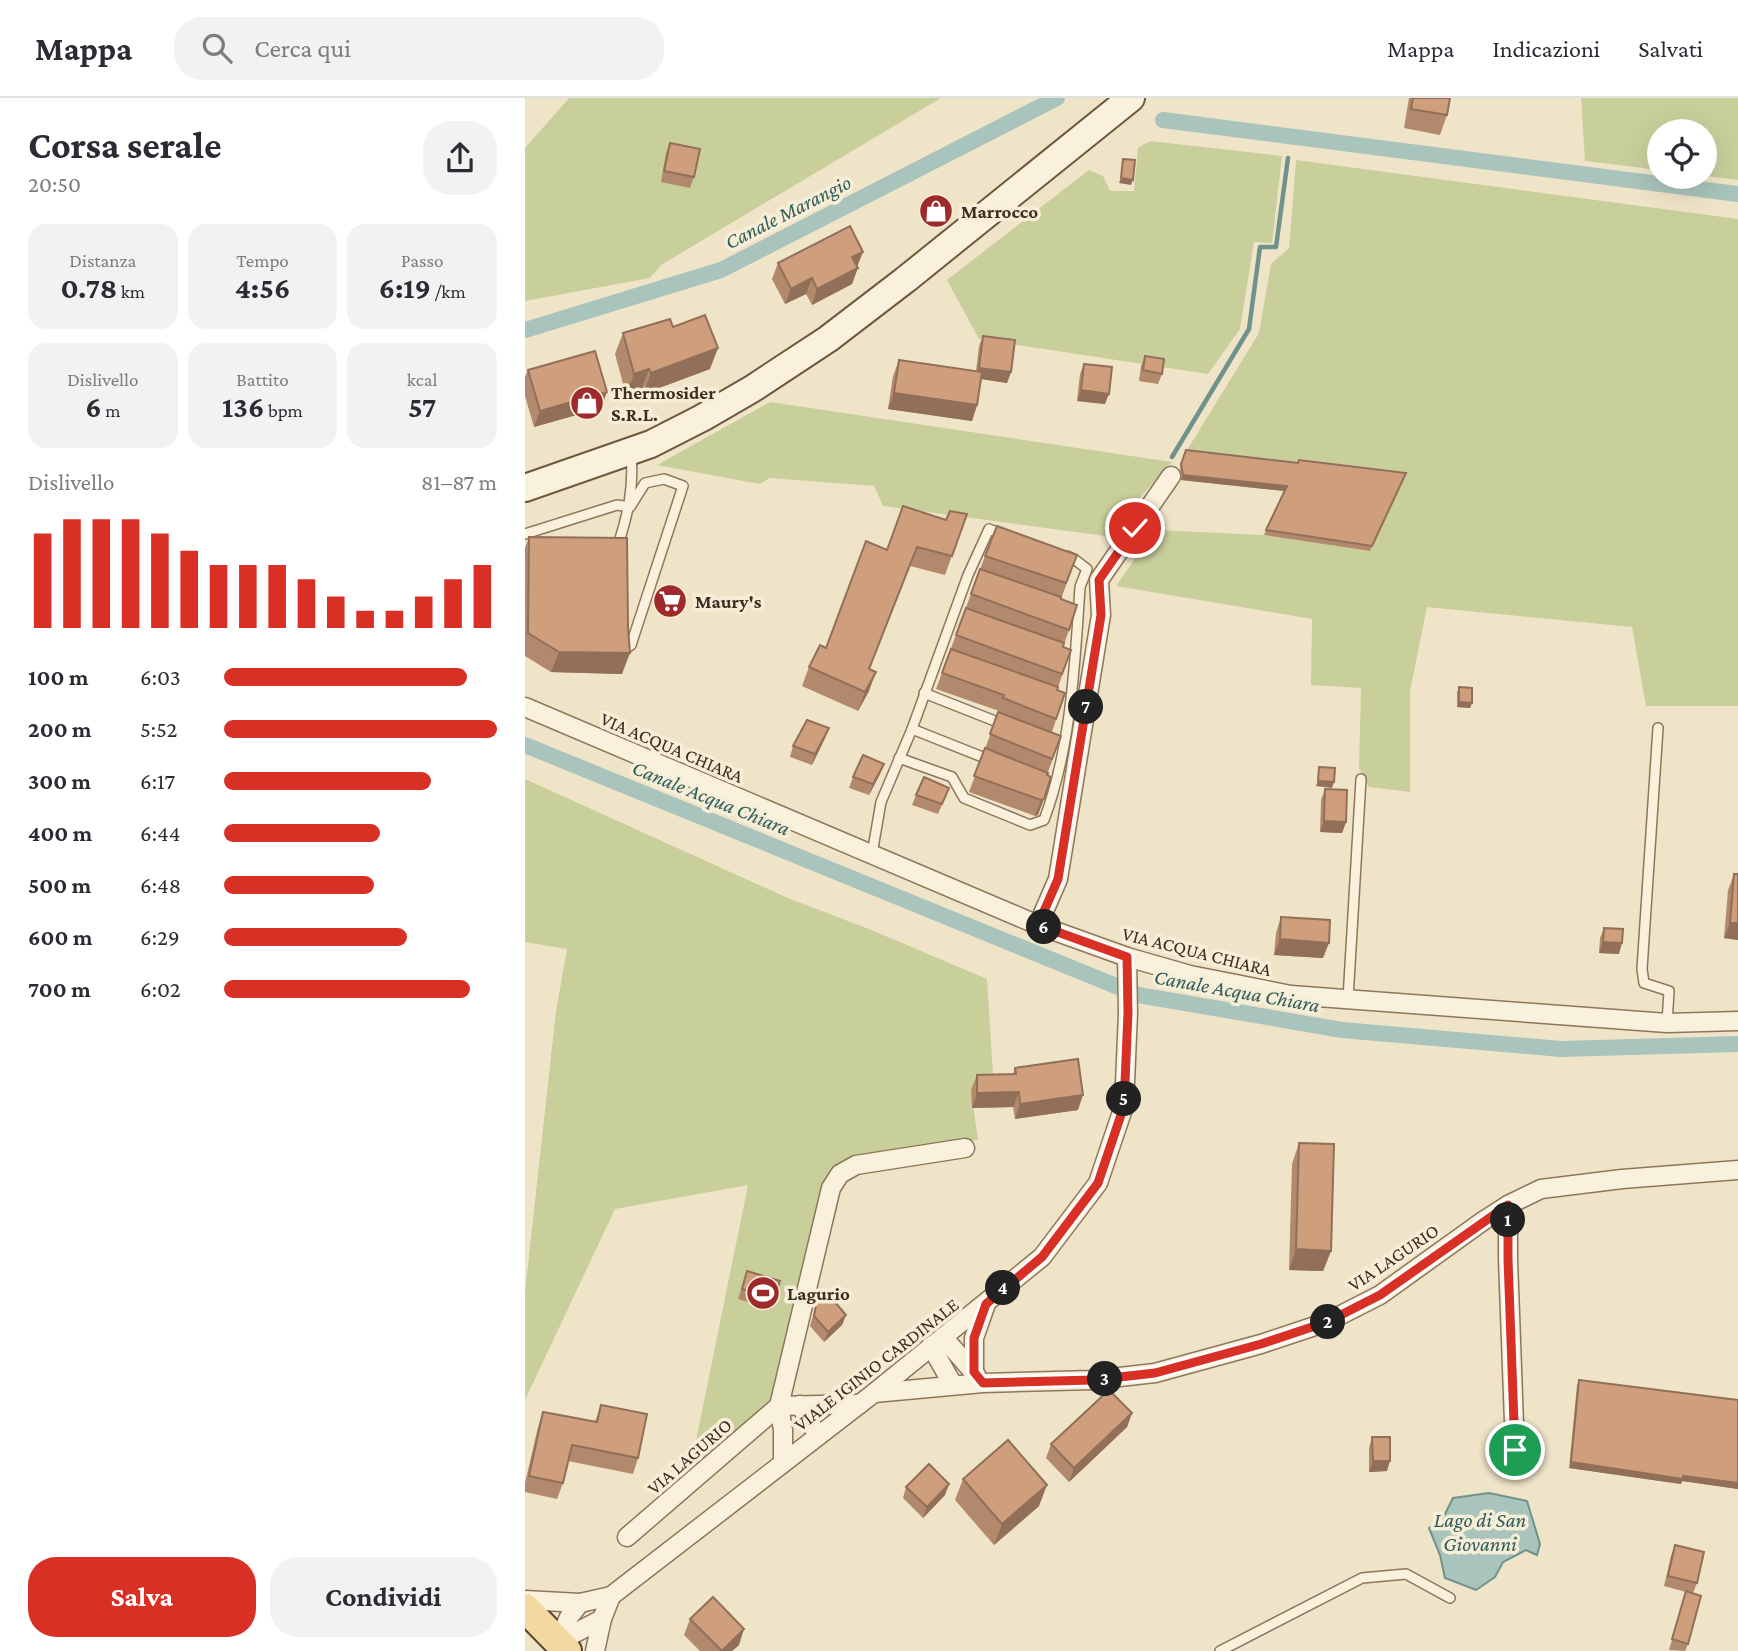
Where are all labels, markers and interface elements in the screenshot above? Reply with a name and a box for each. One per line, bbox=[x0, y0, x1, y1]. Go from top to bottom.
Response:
search box bbox=[174, 17, 664, 80]
icon: search bbox=[198, 29, 236, 67]
text: Mappa bbox=[35, 30, 132, 67]
text: Cerca qui bbox=[254, 34, 351, 63]
text: Mappa bbox=[1387, 35, 1454, 62]
text: Indicazioni bbox=[1492, 35, 1600, 62]
text: Salvati bbox=[1638, 35, 1703, 62]
map controls bbox=[1647, 119, 1717, 189]
button: locate bbox=[1647, 119, 1717, 189]
button: share bbox=[423, 121, 497, 195]
text: Corsa serale bbox=[28, 124, 222, 166]
water label: Canale Marangio bbox=[721, 170, 855, 254]
text: 20:50 bbox=[28, 171, 81, 197]
shop icon: Marrocco bbox=[917, 192, 955, 230]
place label: Marrocco bbox=[961, 201, 1038, 222]
text: Distanza bbox=[69, 250, 136, 271]
text: Tempo bbox=[236, 250, 289, 271]
text: Passo bbox=[401, 250, 443, 271]
text: 0.78 bbox=[61, 271, 117, 304]
text: 4:56 bbox=[235, 271, 290, 304]
text: 6:19 bbox=[379, 271, 431, 304]
text: km bbox=[117, 281, 145, 302]
text: /km bbox=[431, 281, 466, 302]
text: Dislivello bbox=[67, 369, 139, 390]
text: Battito bbox=[236, 369, 289, 390]
text: kcal bbox=[407, 369, 437, 390]
place label: Thermosider S.R.L. bbox=[611, 382, 716, 425]
shop icon: Thermosider S.R.L. bbox=[568, 384, 606, 422]
text: 6 bbox=[85, 390, 102, 423]
text: 136 bbox=[222, 390, 264, 423]
text: 57 bbox=[408, 390, 436, 423]
text: m bbox=[102, 400, 120, 421]
text: bpm bbox=[264, 400, 303, 421]
text: Dislivello bbox=[28, 469, 114, 495]
text: 81–87 m bbox=[421, 469, 497, 495]
pin bbox=[1105, 498, 1165, 558]
icon: check bbox=[1116, 509, 1154, 547]
supermarket icon: Maury's bbox=[651, 582, 689, 620]
place label: Maury's bbox=[695, 591, 762, 612]
text: 100 m bbox=[28, 664, 88, 690]
text: 6:03 bbox=[140, 664, 181, 690]
pin: 7 bbox=[1069, 690, 1103, 724]
text: 7 bbox=[1081, 696, 1090, 717]
street label: VIA ACQUA CHIARA bbox=[597, 708, 746, 787]
text: 200 m bbox=[28, 716, 92, 742]
text: 5:52 bbox=[140, 716, 177, 742]
water label: Canale Acqua Chiara bbox=[629, 755, 793, 841]
text: 300 m bbox=[28, 768, 91, 794]
text: 6:17 bbox=[140, 768, 175, 794]
text: 400 m bbox=[28, 820, 92, 846]
text: 6:44 bbox=[140, 820, 180, 846]
text: 500 m bbox=[28, 872, 91, 898]
text: 6:48 bbox=[140, 872, 181, 898]
pin: 6 bbox=[1027, 910, 1061, 944]
text: 6 bbox=[1038, 916, 1049, 937]
street label: VIA ACQUA CHIARA bbox=[1120, 923, 1274, 980]
text: 600 m bbox=[28, 924, 92, 950]
text: 6:29 bbox=[140, 924, 180, 950]
water label: Canale Acqua Chiara bbox=[1152, 965, 1322, 1017]
text: 700 m bbox=[28, 976, 91, 1002]
text: 6:02 bbox=[140, 976, 181, 1002]
pin: 5 bbox=[1107, 1082, 1141, 1116]
text: 5 bbox=[1119, 1088, 1128, 1109]
pin: 1 bbox=[1490, 1202, 1525, 1238]
text: 1 bbox=[1504, 1209, 1511, 1230]
street label: VIA LAGURIO bbox=[1344, 1219, 1442, 1295]
pin: 4 bbox=[986, 1270, 1021, 1306]
sports icon: Lagurio bbox=[744, 1274, 782, 1312]
text: 4 bbox=[997, 1277, 1008, 1298]
place label: Lagurio bbox=[787, 1283, 850, 1304]
street label: VIALE IGINIO CARDINALE bbox=[790, 1294, 963, 1435]
pin: 2 bbox=[1311, 1304, 1345, 1340]
text: 2 bbox=[1323, 1311, 1332, 1332]
pin: 3 bbox=[1087, 1362, 1123, 1396]
text: 3 bbox=[1100, 1368, 1109, 1389]
street label: VIA LAGURIO bbox=[643, 1414, 736, 1499]
pin bbox=[1485, 1420, 1545, 1480]
icon: arrive bbox=[1496, 1431, 1534, 1469]
water label: Lago di San Giovanni bbox=[1434, 1508, 1526, 1556]
button: Salva bbox=[28, 1557, 256, 1637]
button: Condividi bbox=[270, 1557, 497, 1637]

